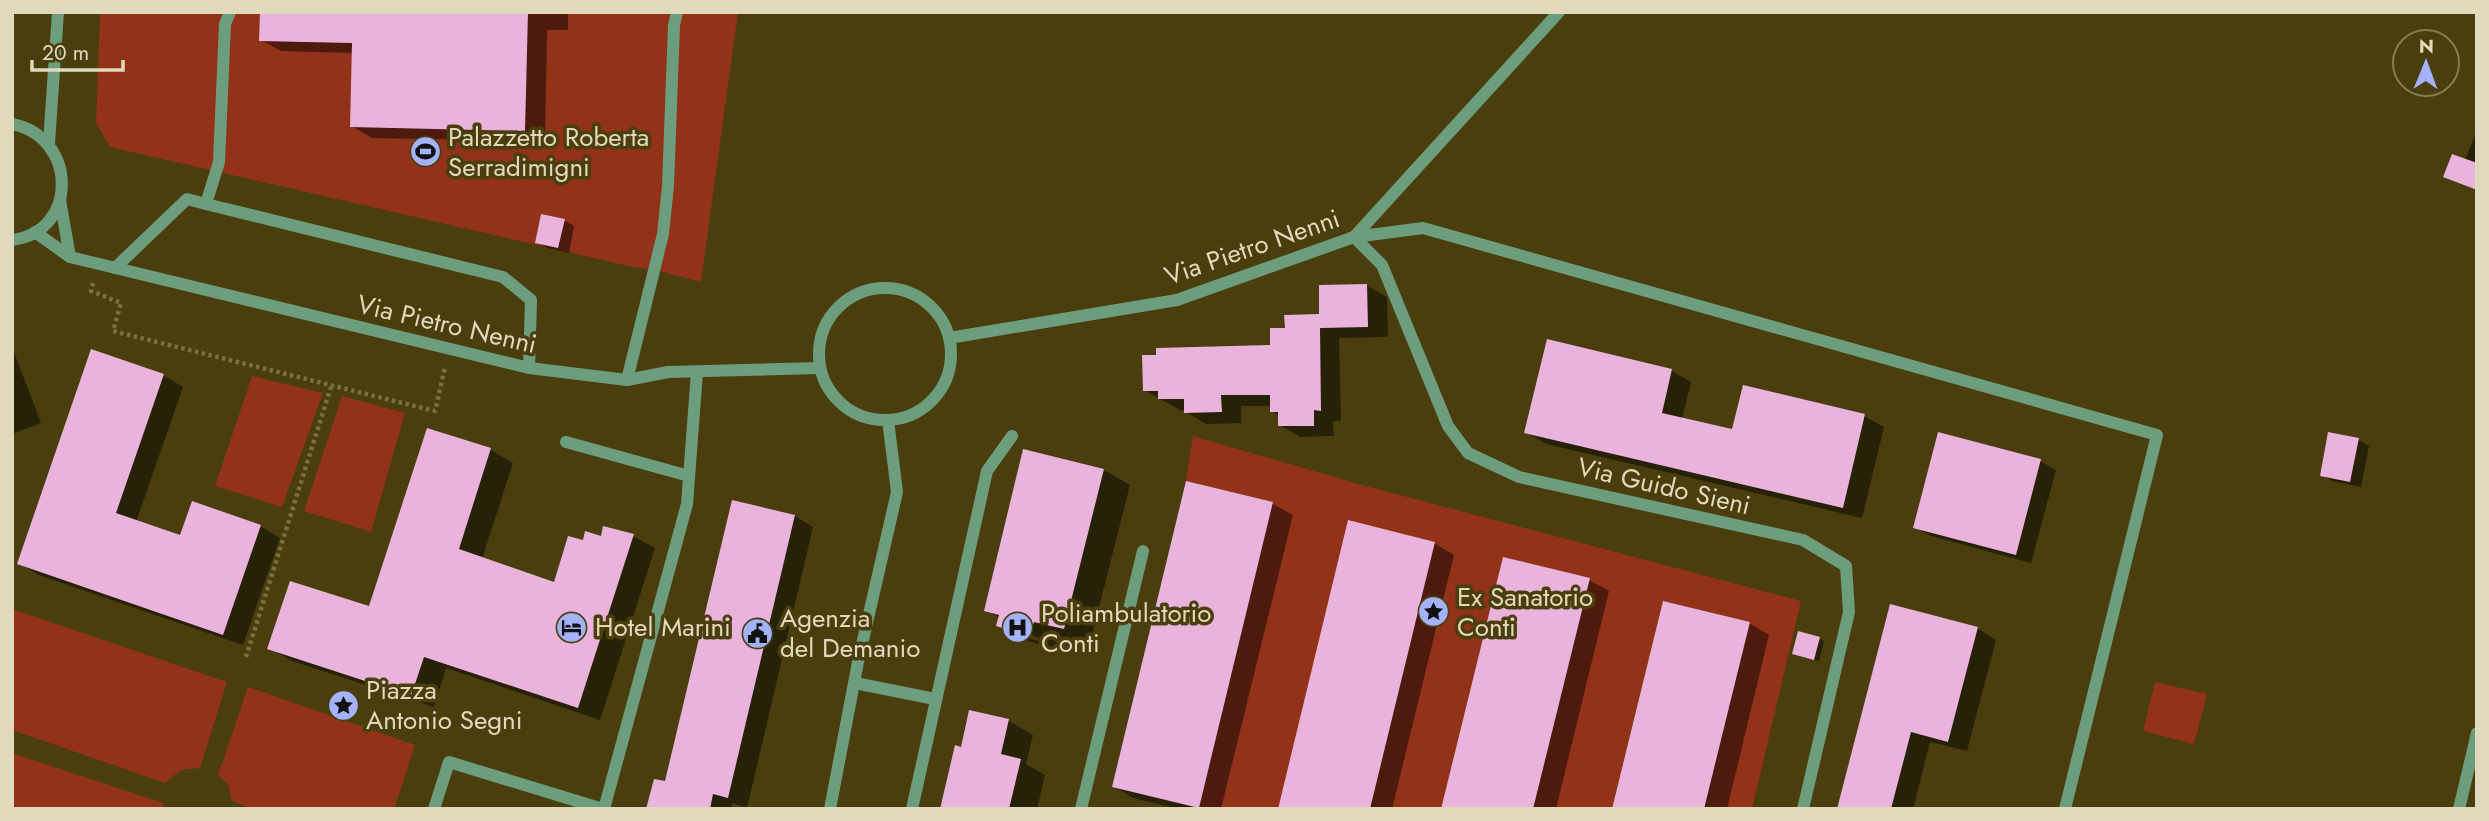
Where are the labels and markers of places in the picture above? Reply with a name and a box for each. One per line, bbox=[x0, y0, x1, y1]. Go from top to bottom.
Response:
place label: Palazzetto Roberta Serradimigni bbox=[448, 118, 649, 186]
sports icon: Palazzetto Roberta Serradimigni bbox=[408, 135, 442, 169]
place label: Ex Sanatorio Conti bbox=[1457, 578, 1593, 646]
place label: Poliambulatorio Conti bbox=[1041, 594, 1211, 662]
place icon: Ex Sanatorio Conti bbox=[1417, 595, 1451, 629]
place label: Agenzia del Demanio bbox=[780, 599, 920, 667]
place label: Hotel Marini bbox=[595, 608, 731, 646]
hotel icon: Hotel Marini bbox=[555, 610, 589, 644]
hospital icon: Poliambulatorio Conti bbox=[1001, 611, 1035, 645]
public building icon: Agenzia del Demanio bbox=[740, 616, 774, 650]
place label: Piazza Antonio Segni bbox=[366, 671, 523, 739]
place icon: Piazza Antonio Segni bbox=[326, 688, 360, 722]

